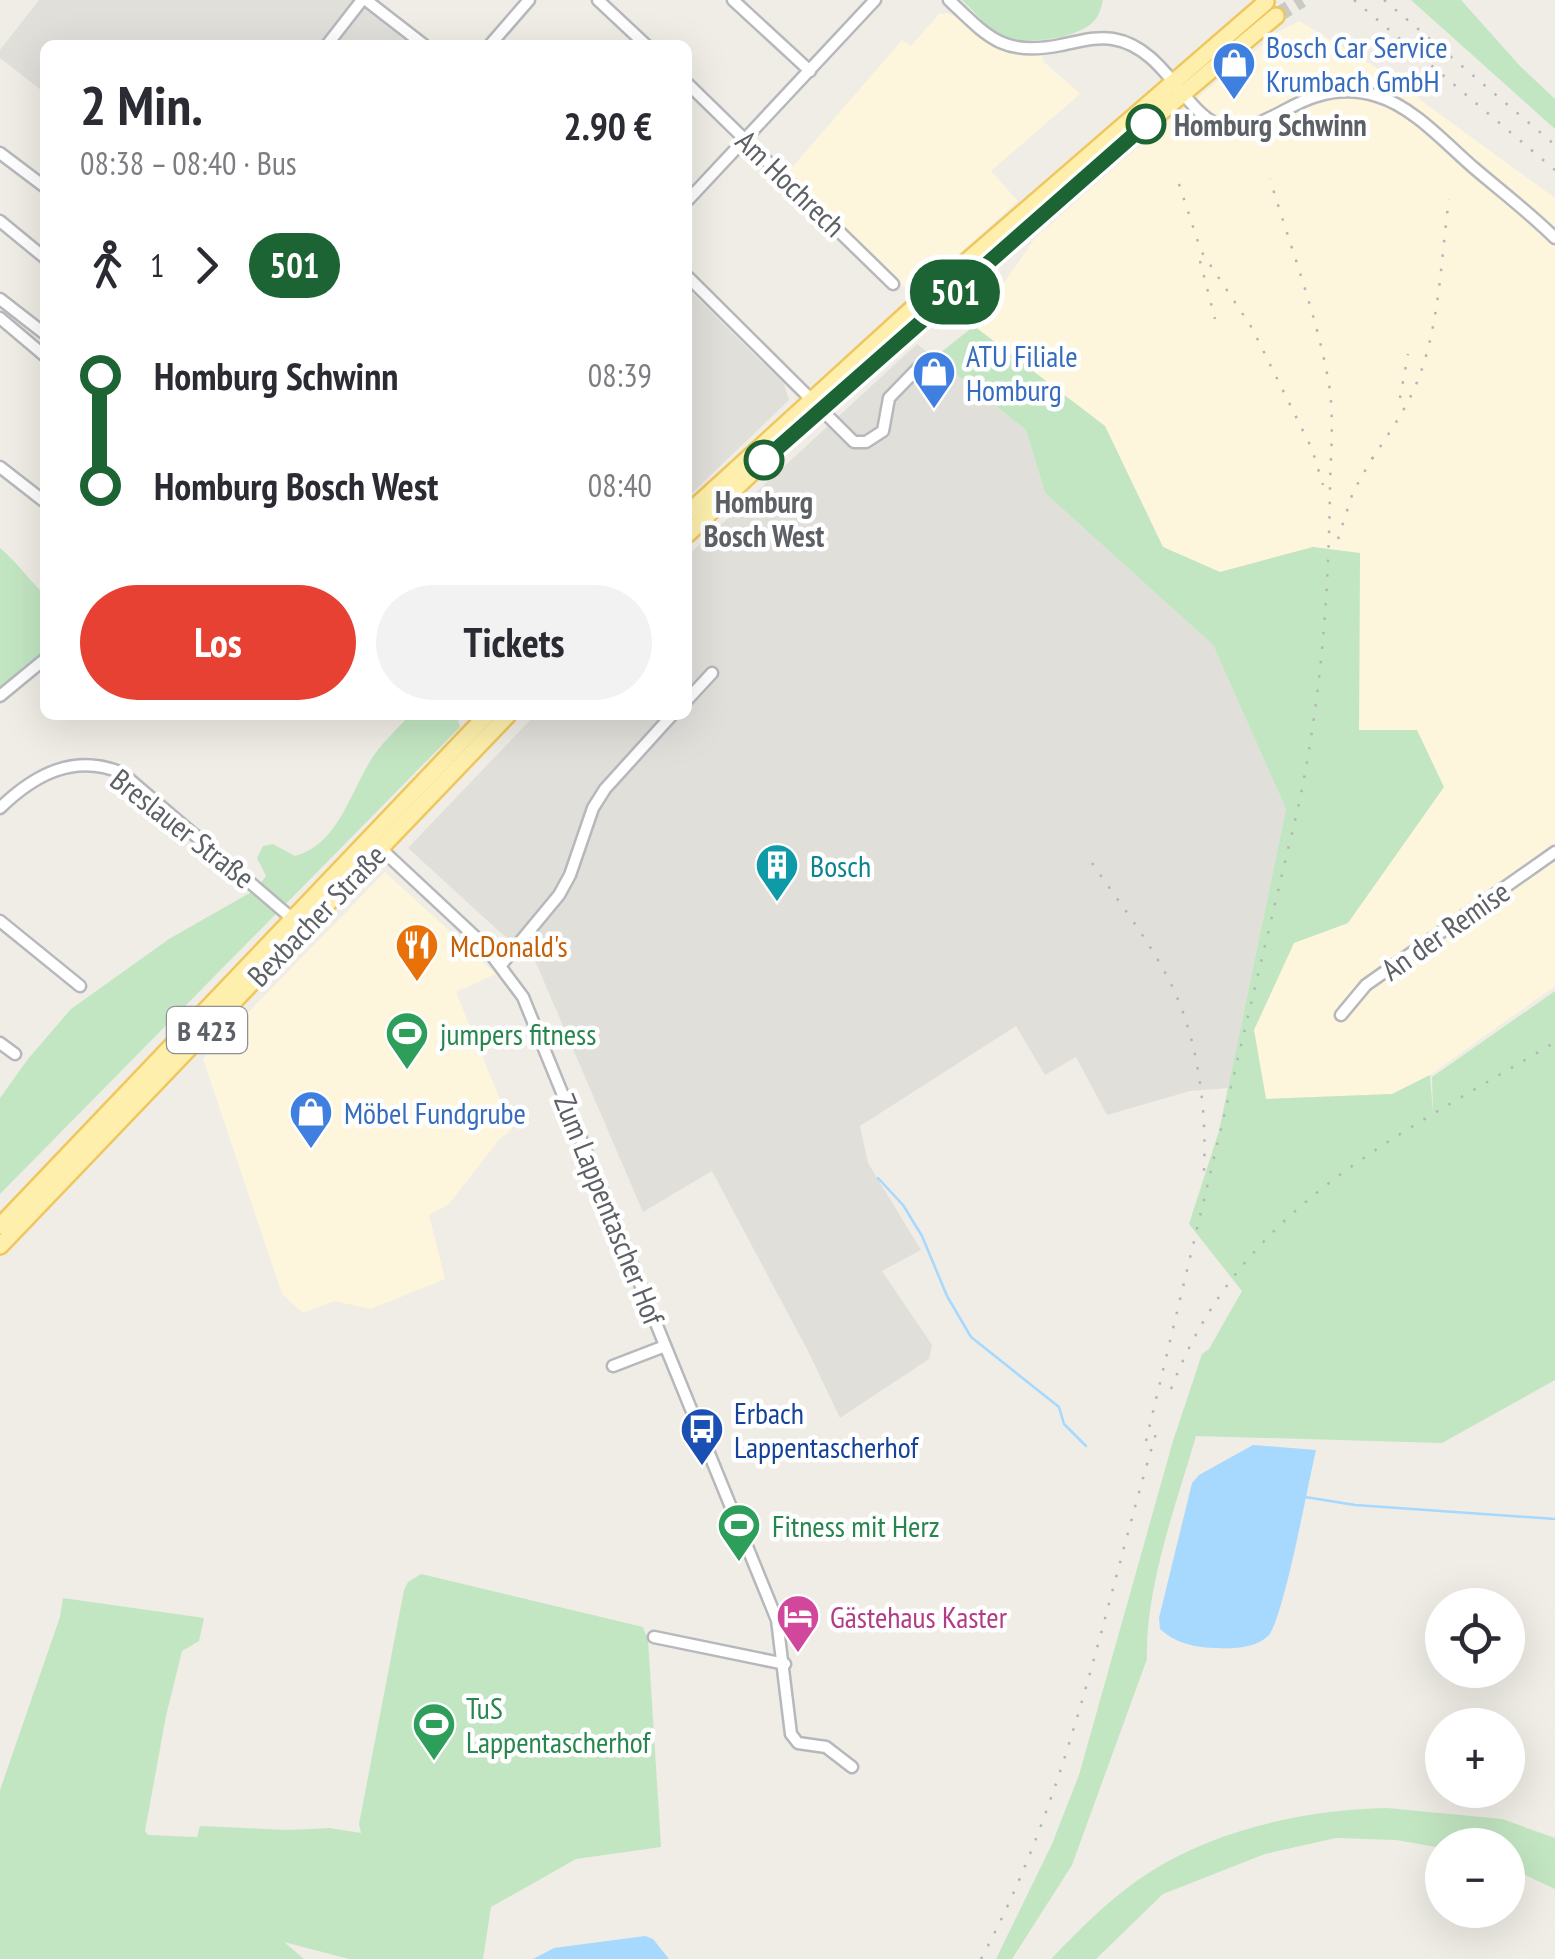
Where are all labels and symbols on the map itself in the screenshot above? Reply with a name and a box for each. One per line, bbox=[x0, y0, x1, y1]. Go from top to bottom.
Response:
place label: Bosch Car Service Krumbach GmbH bbox=[1266, 27, 1448, 100]
shop icon: Bosch Car Service Krumbach GmbH bbox=[1211, 40, 1257, 101]
marker: Homburg Schwinn bbox=[1127, 105, 1165, 143]
place label: Homburg Schwinn bbox=[1174, 105, 1367, 144]
street label: Am Hochrech bbox=[728, 121, 854, 245]
line badge: 501 bbox=[898, 260, 1012, 324]
place label: ATU Filiale Homburg bbox=[966, 336, 1078, 409]
shop icon: ATU Filiale Homburg bbox=[911, 349, 957, 410]
marker: Homburg Bosch West bbox=[745, 441, 783, 479]
place label: Homburg Bosch West bbox=[704, 482, 824, 555]
street label: Breslauer Straße bbox=[103, 760, 263, 896]
street label: Bexbacher Straße bbox=[239, 836, 393, 994]
building icon: Bosch bbox=[754, 842, 800, 903]
place label: Bosch bbox=[810, 846, 871, 885]
street label: An der Remise bbox=[1373, 872, 1517, 988]
restaurant icon: McDonald's bbox=[394, 922, 440, 983]
place label: McDonald's bbox=[450, 926, 568, 965]
road number: B 423 bbox=[167, 1007, 247, 1053]
sports icon: jumpers fitness bbox=[384, 1010, 430, 1071]
place label: jumpers fitness bbox=[440, 1014, 596, 1053]
street label: Zum Lappentascher Hof bbox=[546, 1088, 674, 1331]
shop icon: Möbel Fundgrube bbox=[288, 1089, 334, 1150]
place label: Möbel Fundgrube bbox=[344, 1093, 526, 1132]
place label: Erbach Lappentascherhof bbox=[734, 1393, 919, 1466]
bus stop icon: Erbach Lappentascherhof bbox=[679, 1406, 725, 1467]
sports icon: Fitness mit Herz bbox=[716, 1502, 762, 1563]
place label: Fitness mit Herz bbox=[772, 1506, 940, 1545]
hotel icon: Gästehaus Kaster bbox=[775, 1593, 821, 1654]
place label: Gästehaus Kaster bbox=[830, 1597, 1008, 1636]
place label: TuS Lappentascherhof bbox=[466, 1688, 651, 1761]
sports icon: TuS Lappentascherhof bbox=[411, 1701, 457, 1762]

